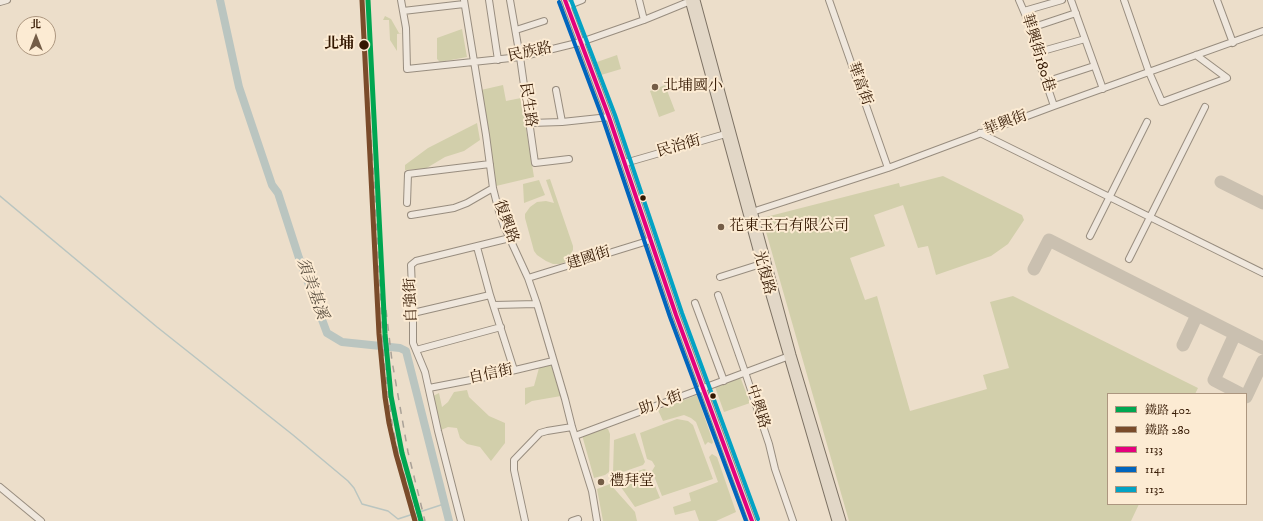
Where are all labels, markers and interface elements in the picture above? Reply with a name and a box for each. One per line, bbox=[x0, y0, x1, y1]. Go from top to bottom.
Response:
street label: 華興街180巷 bbox=[1017, 12, 1057, 94]
north arrow bbox=[16, 16, 56, 56]
text: 北 bbox=[31, 18, 42, 32]
place label: 北埔 bbox=[324, 36, 354, 54]
marker: 北埔 bbox=[357, 38, 371, 52]
street label: 民族路 bbox=[506, 40, 554, 66]
street label: 華富街 bbox=[843, 60, 875, 108]
place label: 北埔國小 bbox=[663, 78, 723, 96]
street label: 民生路 bbox=[515, 81, 539, 129]
marker: 北埔國小 bbox=[650, 82, 660, 92]
street label: 華興街 bbox=[982, 108, 1030, 140]
street label: 民治街 bbox=[655, 132, 703, 162]
unlabelled marker bbox=[638, 193, 648, 203]
street label: 復興路 bbox=[489, 198, 521, 246]
place label: 花東玉石有限公司 bbox=[729, 218, 849, 236]
marker: 花東玉石有限公司 bbox=[716, 222, 726, 232]
street label: 建國街 bbox=[565, 243, 613, 275]
street label: 光復路 bbox=[748, 249, 778, 297]
water label: 須美基溪 bbox=[291, 256, 331, 322]
street label: 自強街 bbox=[402, 277, 422, 323]
street label: 自信街 bbox=[467, 362, 515, 388]
street label: 中興路 bbox=[741, 383, 773, 431]
street label: 助人街 bbox=[637, 388, 685, 420]
unlabelled marker bbox=[708, 391, 718, 401]
legend bbox=[1107, 393, 1247, 505]
text: 鐵路 402 bbox=[1145, 403, 1191, 418]
text: 鐵路 280 bbox=[1145, 423, 1190, 438]
text: 1133 bbox=[1145, 442, 1163, 457]
text: 1141 bbox=[1145, 462, 1165, 477]
place label: 禮拜堂 bbox=[609, 473, 654, 491]
marker: 禮拜堂 bbox=[596, 477, 606, 487]
text: 1132 bbox=[1145, 482, 1164, 497]

